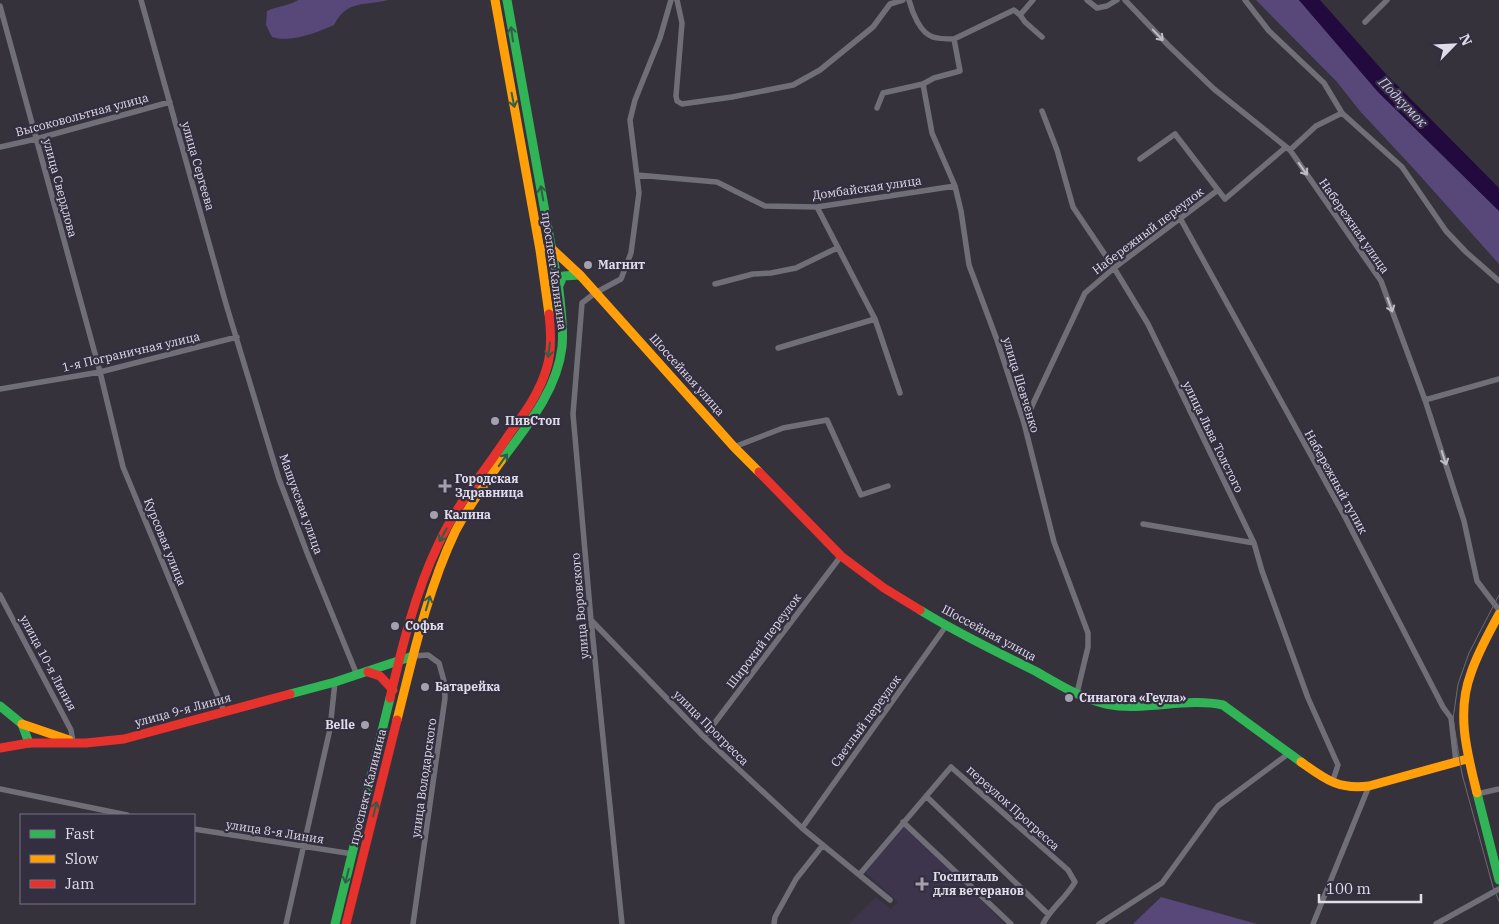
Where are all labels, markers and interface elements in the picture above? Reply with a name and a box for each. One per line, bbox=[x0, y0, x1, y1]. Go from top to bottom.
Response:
north arrow bbox=[1429, 20, 1479, 70]
one-way arrow bbox=[506, 26, 516, 42]
one-way arrow bbox=[1152, 29, 1165, 41]
text: N bbox=[1455, 31, 1476, 48]
water label: Подкумок bbox=[1374, 72, 1432, 131]
street label: Высоковольтная улица bbox=[14, 89, 150, 140]
one-way arrow bbox=[509, 91, 518, 107]
street label: улица Сергеева bbox=[179, 120, 218, 212]
street label: улица Свердлова bbox=[40, 137, 81, 239]
one-way arrow bbox=[1298, 162, 1308, 176]
street label: Домбайская улица bbox=[811, 172, 923, 203]
street label: Набережная улица bbox=[1316, 175, 1393, 276]
street label: Набережный переулок bbox=[1089, 184, 1206, 277]
one-way arrow bbox=[536, 186, 546, 202]
street label: проспект Калинина bbox=[539, 211, 570, 331]
place label: Магнит bbox=[598, 257, 645, 272]
marker: Магнит bbox=[582, 259, 594, 271]
one-way arrow bbox=[1386, 297, 1395, 312]
street label: 1-я Пограничная улица bbox=[61, 328, 202, 375]
street label: Шоссейная улица bbox=[647, 331, 728, 419]
street label: улица Шевченко bbox=[1000, 335, 1043, 435]
one-way arrow bbox=[544, 342, 554, 358]
street label: улица Льва Толстого bbox=[1180, 379, 1247, 495]
place label: ПивСтоп bbox=[505, 413, 560, 428]
marker: ПивСтоп bbox=[489, 415, 501, 427]
street label: Набережный тупик bbox=[1302, 427, 1371, 536]
one-way arrow bbox=[1440, 450, 1449, 466]
street label: Машукская улица bbox=[276, 452, 327, 556]
one-way arrow bbox=[498, 454, 508, 468]
place label: Городская Здравница bbox=[455, 471, 524, 500]
marker: Городская Здравница bbox=[439, 480, 451, 492]
street label: Курсовая улица bbox=[141, 496, 190, 588]
place label: Калина bbox=[444, 507, 491, 522]
marker: Калина bbox=[428, 509, 440, 521]
one-way arrow bbox=[438, 527, 448, 542]
street label: улица Воровского bbox=[567, 552, 592, 660]
street label: Широкий переулок bbox=[723, 590, 804, 691]
one-way arrow bbox=[423, 596, 433, 612]
street label: Шоссейная улица bbox=[939, 601, 1040, 664]
street label: улица 10-я Линия bbox=[17, 612, 80, 713]
place label: Софья bbox=[405, 618, 444, 633]
marker: Софья bbox=[389, 620, 401, 632]
street label: Светлый переулок bbox=[827, 672, 904, 769]
place label: Батарейка bbox=[435, 679, 501, 694]
marker: Батарейка bbox=[419, 681, 431, 693]
street label: улица Прогресса bbox=[670, 687, 753, 769]
street label: улица 9-я Линия bbox=[133, 689, 233, 730]
place label: Синагога «Геула» bbox=[1079, 690, 1186, 705]
marker: Синагога «Геула» bbox=[1063, 692, 1075, 704]
place label: Belle bbox=[325, 717, 355, 732]
street label: улица Володарского bbox=[408, 717, 439, 839]
marker: Belle bbox=[359, 719, 371, 731]
street label: проспект Калинина bbox=[346, 727, 389, 846]
street label: переулок Прогресса bbox=[964, 762, 1063, 854]
one-way arrow bbox=[371, 801, 380, 817]
legend bbox=[20, 814, 195, 904]
street label: улица 8-я Линия bbox=[225, 816, 325, 847]
text: Fast bbox=[65, 824, 95, 843]
text: Slow bbox=[65, 849, 99, 868]
one-way arrow bbox=[342, 867, 352, 883]
place label: Госпиталь для ветеранов bbox=[933, 869, 1024, 898]
scale bar bbox=[1319, 872, 1422, 904]
text: Jam bbox=[65, 874, 94, 893]
marker: Госпиталь для ветеранов bbox=[915, 877, 929, 891]
text: 100 m bbox=[1326, 879, 1371, 898]

